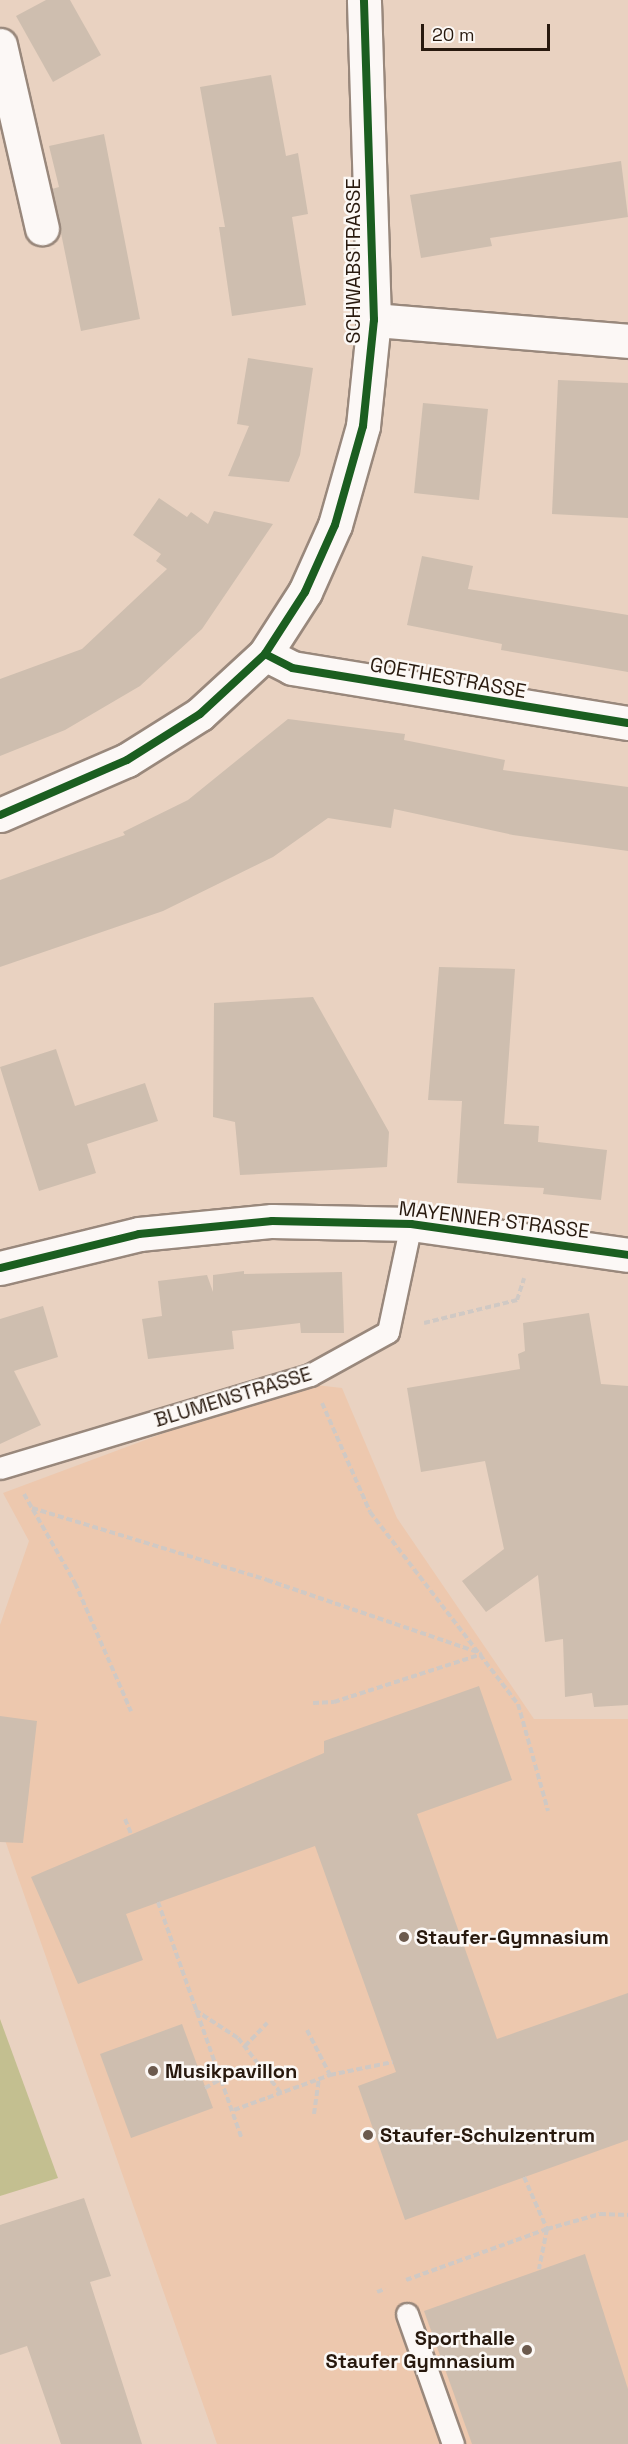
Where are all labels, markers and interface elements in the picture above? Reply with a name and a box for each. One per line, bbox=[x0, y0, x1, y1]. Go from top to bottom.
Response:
scale bar bbox=[424, 12, 553, 50]
text: 20 m bbox=[432, 23, 475, 46]
street label: SCHWABSTRASSE bbox=[341, 178, 365, 344]
street label: GOETHESTRASSE bbox=[368, 652, 528, 704]
street label: MAYENNER STRASSE bbox=[397, 1196, 591, 1244]
street label: BLUMENSTRASSE bbox=[151, 1362, 315, 1432]
place label: Staufer-Gymnasium bbox=[416, 1925, 609, 1949]
marker: Staufer-Gymnasium bbox=[397, 1930, 411, 1944]
place label: Musikpavillon bbox=[165, 2059, 297, 2083]
marker: Musikpavillon bbox=[146, 2064, 160, 2078]
place label: Staufer-Schulzentrum bbox=[380, 2123, 595, 2147]
marker: Staufer-Schulzentrum bbox=[361, 2128, 375, 2142]
place label: Sporthalle Staufer Gymnasium bbox=[326, 2326, 515, 2373]
marker: Sporthalle Staufer Gymnasium bbox=[520, 2343, 534, 2357]

